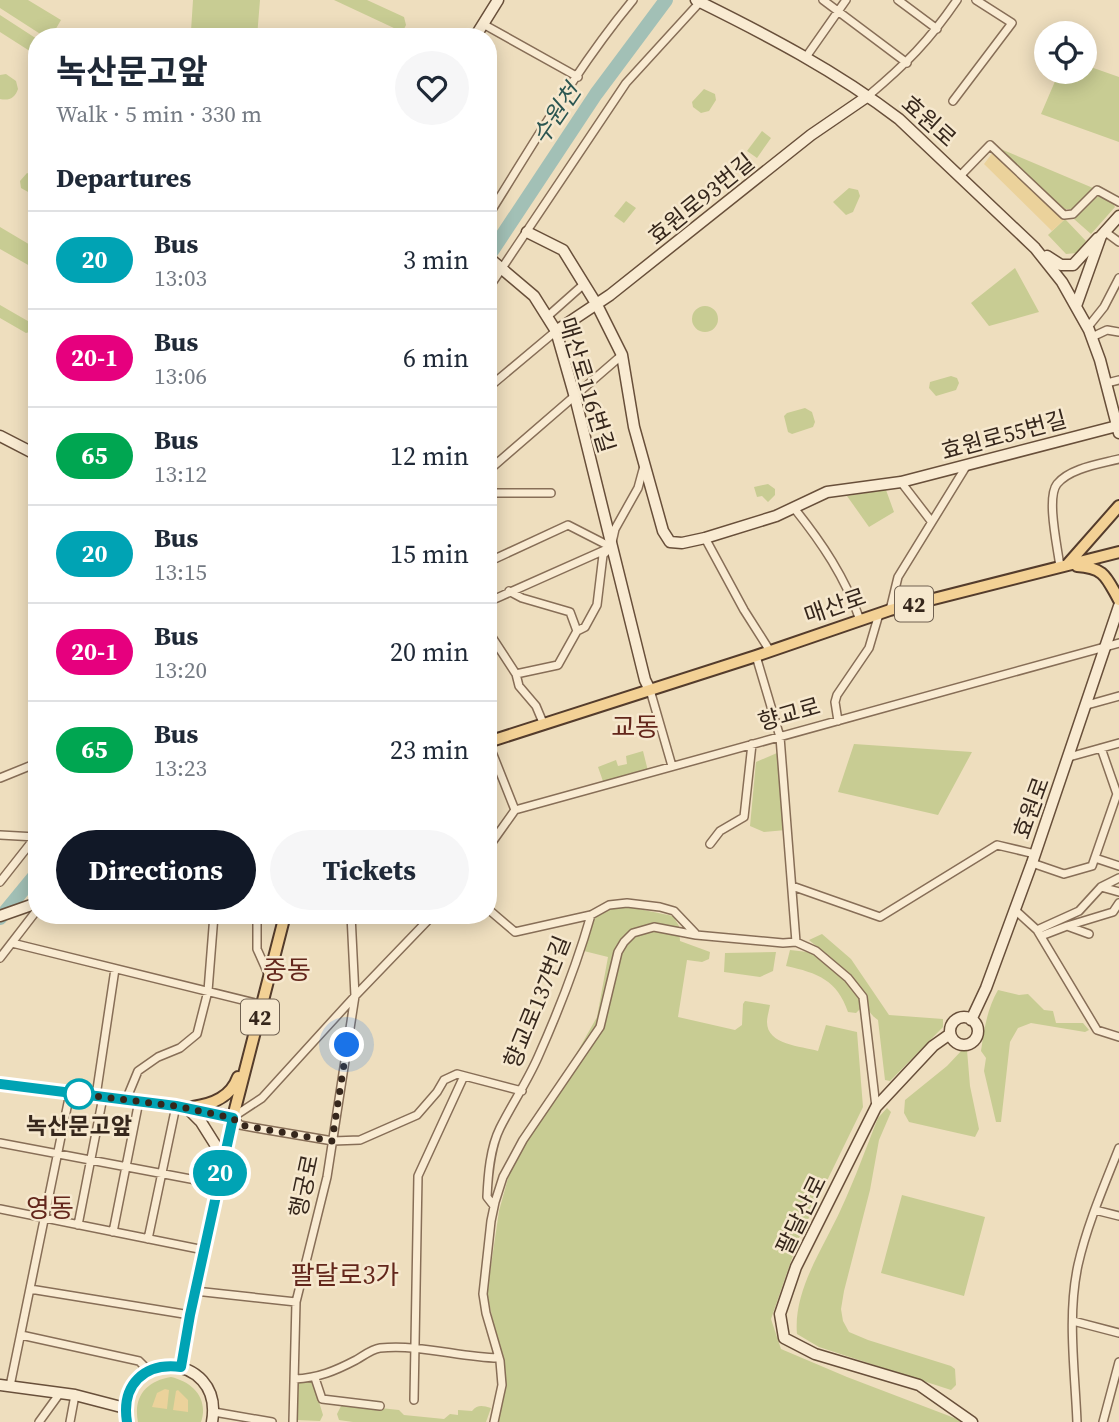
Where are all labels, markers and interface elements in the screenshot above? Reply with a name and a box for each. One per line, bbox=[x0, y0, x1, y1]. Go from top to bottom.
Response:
map controls bbox=[1034, 21, 1097, 84]
button: locate bbox=[1034, 21, 1097, 84]
text: 녹산문고앞 bbox=[56, 49, 208, 94]
button: heart bbox=[395, 51, 469, 125]
water label: 수원천 bbox=[524, 75, 590, 151]
street label: 효원로 bbox=[895, 88, 963, 154]
text: Walk · 5 min · 330 m bbox=[56, 98, 262, 130]
street label: 효원로93번길 bbox=[641, 146, 761, 252]
text: Departures bbox=[56, 160, 191, 196]
text: Bus bbox=[154, 226, 198, 262]
text: 3 min bbox=[403, 242, 469, 278]
text: 20 bbox=[81, 243, 108, 276]
text: 13:03 bbox=[154, 262, 207, 294]
street label: 매산로116번길 bbox=[551, 313, 623, 457]
text: Bus bbox=[154, 324, 198, 360]
text: 6 min bbox=[403, 340, 469, 376]
text: 20-1 bbox=[71, 341, 118, 374]
text: 13:06 bbox=[154, 360, 207, 392]
street label: 효원로55번길 bbox=[938, 403, 1070, 467]
text: Bus bbox=[154, 422, 198, 458]
text: 12 min bbox=[390, 438, 469, 474]
text: 65 bbox=[81, 439, 108, 472]
text: 13:12 bbox=[154, 458, 207, 490]
text: Bus bbox=[154, 520, 198, 556]
text: 15 min bbox=[390, 536, 469, 572]
text: 20 bbox=[81, 537, 108, 570]
text: 13:15 bbox=[154, 556, 207, 588]
street label: 매산로 bbox=[800, 581, 870, 631]
road number: 42 bbox=[895, 586, 933, 622]
text: Bus bbox=[154, 618, 198, 654]
text: 20 min bbox=[390, 634, 469, 670]
text: 20-1 bbox=[71, 635, 118, 668]
text: 13:20 bbox=[154, 654, 207, 686]
street label: 향교로 bbox=[754, 690, 824, 738]
district label: 교동 bbox=[611, 709, 659, 745]
text: Bus bbox=[154, 716, 198, 752]
text: 23 min bbox=[390, 732, 469, 768]
text: 65 bbox=[81, 733, 108, 766]
text: 13:23 bbox=[154, 752, 207, 784]
street label: 효원로 bbox=[1005, 773, 1057, 843]
button: Directions bbox=[56, 830, 256, 910]
button: Tickets bbox=[270, 830, 469, 910]
street label: 향교로137번길 bbox=[496, 931, 578, 1073]
district label: 중동 bbox=[263, 952, 311, 988]
road number: 42 bbox=[241, 1000, 279, 1034]
your location bbox=[329, 1027, 364, 1062]
marker: 녹산문고앞 bbox=[64, 1079, 94, 1109]
place label: 녹산문고앞 bbox=[26, 1110, 132, 1142]
line badge: 20 bbox=[188, 1150, 252, 1196]
street label: 행궁로 bbox=[282, 1152, 326, 1220]
text: 20 bbox=[207, 1156, 233, 1189]
street label: 팔달산로 bbox=[768, 1170, 834, 1260]
district label: 영동 bbox=[26, 1190, 74, 1226]
district label: 팔달로3가 bbox=[291, 1257, 399, 1293]

